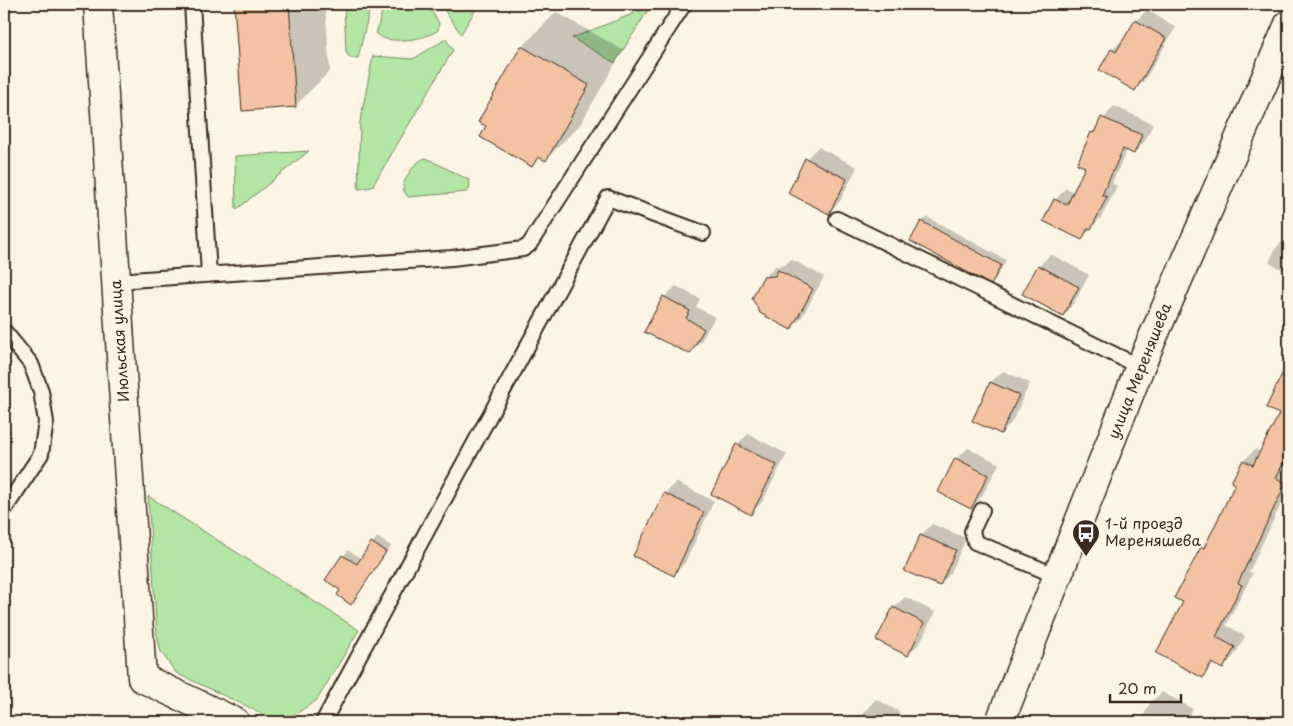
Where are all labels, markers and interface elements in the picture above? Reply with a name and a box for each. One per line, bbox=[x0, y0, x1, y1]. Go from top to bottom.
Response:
street label: Июльская улица bbox=[103, 279, 134, 403]
street label: улица Мереняшева bbox=[1101, 298, 1177, 442]
place label: 1-й проезд Мереняшева bbox=[1105, 511, 1201, 551]
bus stop icon: 1-й проезд Мереняшева bbox=[1071, 518, 1101, 557]
scale bar bbox=[1110, 671, 1182, 703]
text: 20 m bbox=[1118, 676, 1157, 699]

